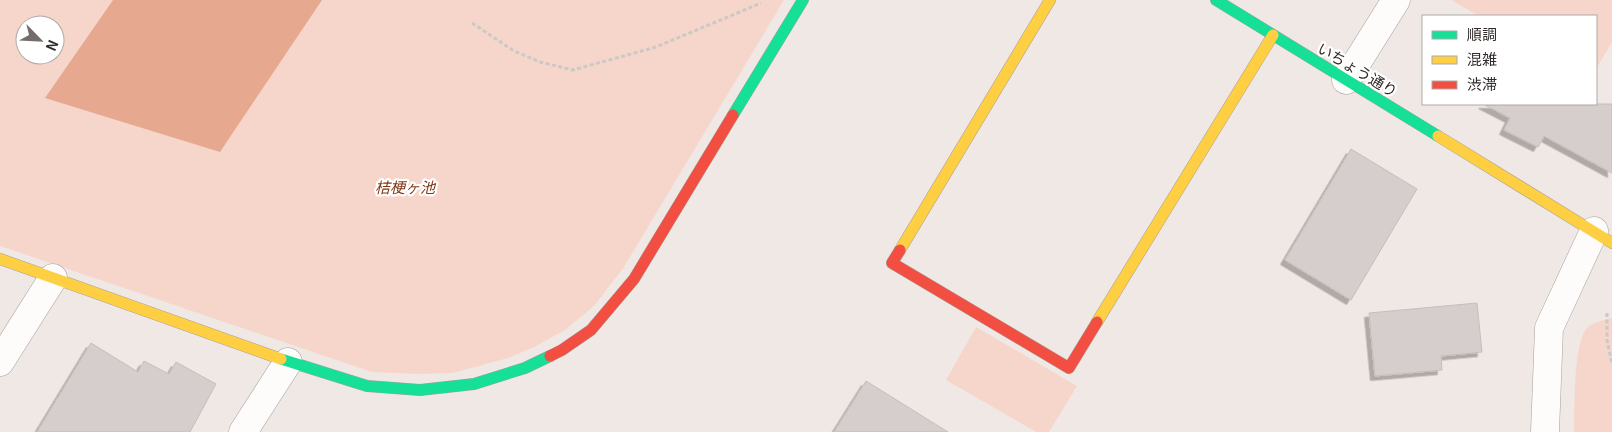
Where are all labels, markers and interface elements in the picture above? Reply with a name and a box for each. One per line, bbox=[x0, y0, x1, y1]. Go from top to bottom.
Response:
north arrow bbox=[15, 15, 65, 65]
legend bbox=[1422, 15, 1597, 105]
text: 順調 bbox=[1467, 23, 1497, 44]
text: N bbox=[42, 37, 64, 55]
street label: いちょう通り bbox=[1314, 37, 1402, 101]
text: 混雑 bbox=[1467, 48, 1497, 69]
text: 渋滞 bbox=[1467, 73, 1497, 94]
park label: 桔梗ヶ池 bbox=[375, 176, 437, 197]

